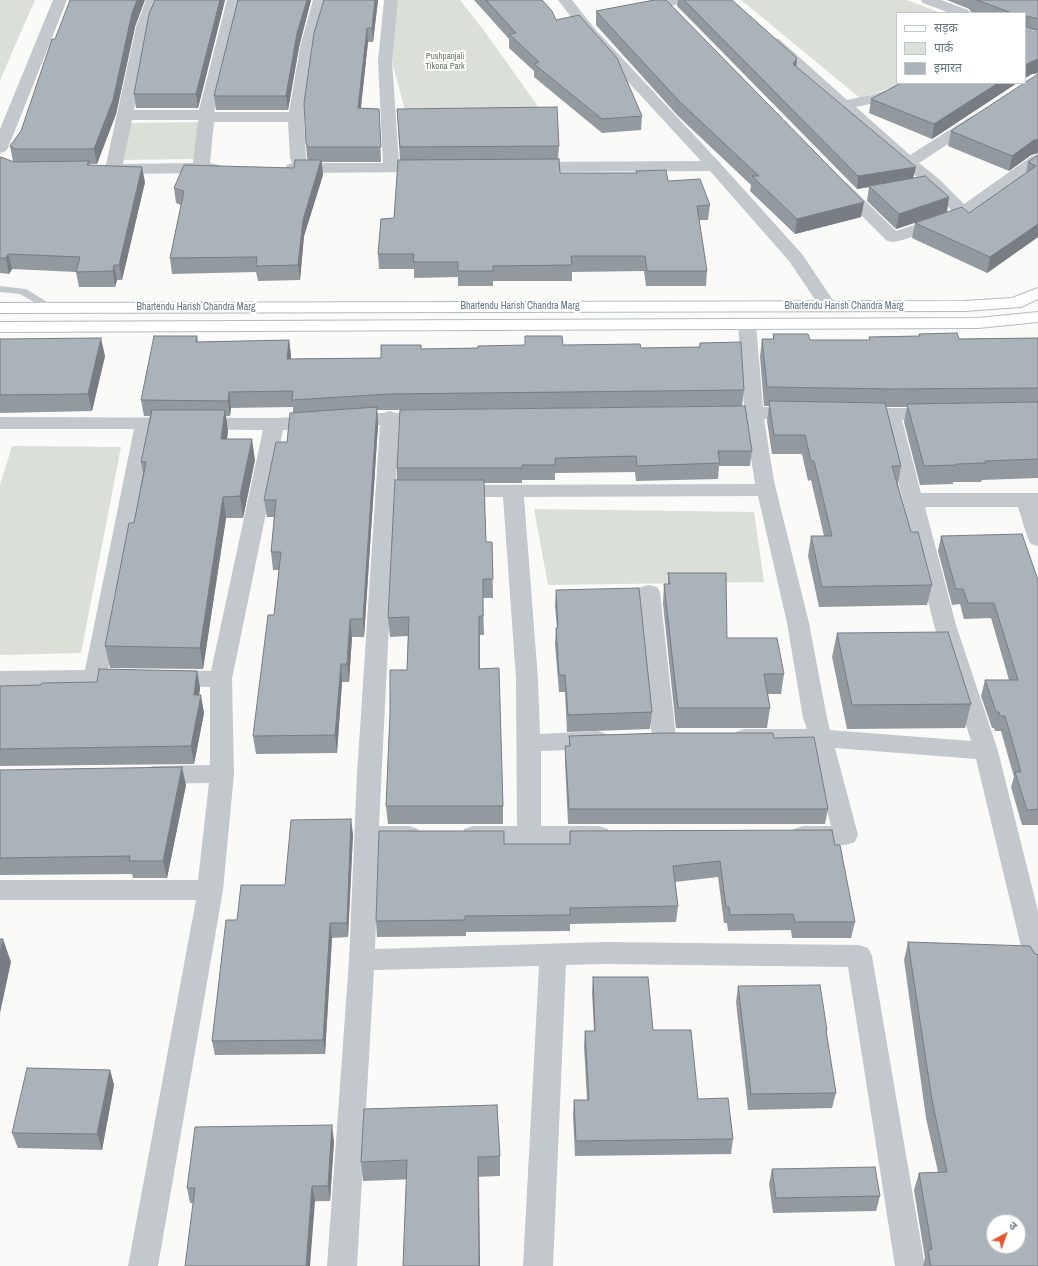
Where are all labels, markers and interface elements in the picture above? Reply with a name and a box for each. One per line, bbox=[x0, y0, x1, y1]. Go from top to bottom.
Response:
legend bbox=[896, 12, 1026, 84]
text: सड़क bbox=[934, 20, 958, 36]
text: पार्क bbox=[934, 40, 953, 56]
park label: Pushpanjali Tikona Park bbox=[425, 52, 465, 73]
text: इमारत bbox=[934, 60, 962, 76]
street label: Bhartendu Harish Chandra Marg bbox=[461, 300, 579, 312]
street label: Bhartendu Harish Chandra Marg bbox=[785, 300, 903, 312]
street label: Bhartendu Harish Chandra Marg bbox=[137, 301, 255, 313]
north arrow bbox=[986, 1214, 1026, 1254]
text: उ bbox=[1006, 1218, 1020, 1233]

